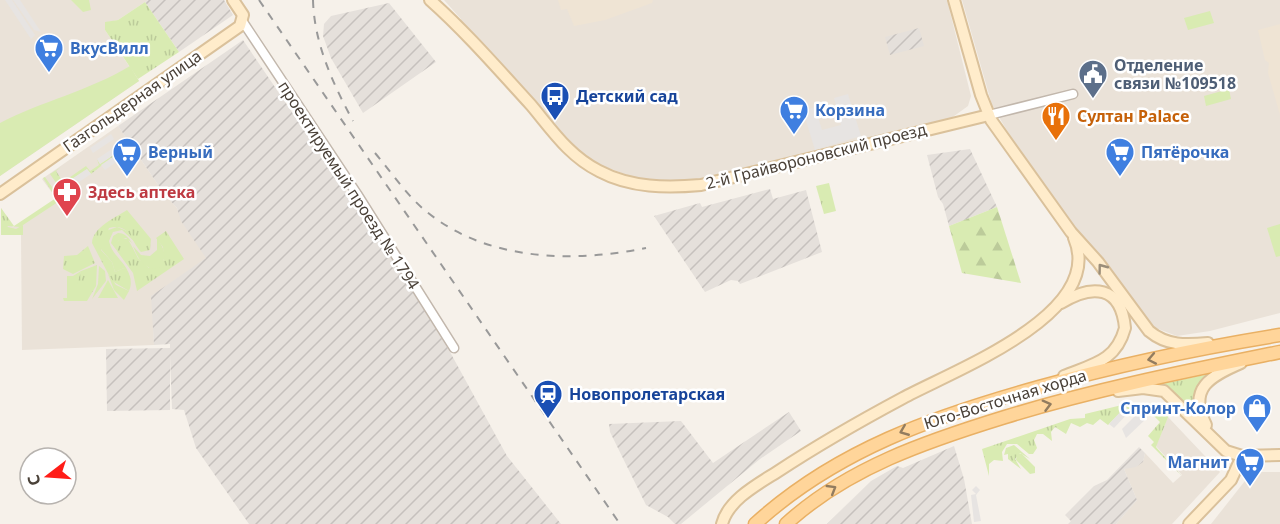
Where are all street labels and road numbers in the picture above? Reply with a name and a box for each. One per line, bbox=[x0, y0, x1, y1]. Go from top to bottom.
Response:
street label: Газгольдерная улица bbox=[58, 45, 206, 157]
street label: проектируемый проезд № 1794 bbox=[273, 77, 425, 293]
street label: 2-й Грайвороновский проезд bbox=[703, 118, 929, 194]
street label: Юго-Восточная хорда bbox=[921, 364, 1089, 434]

